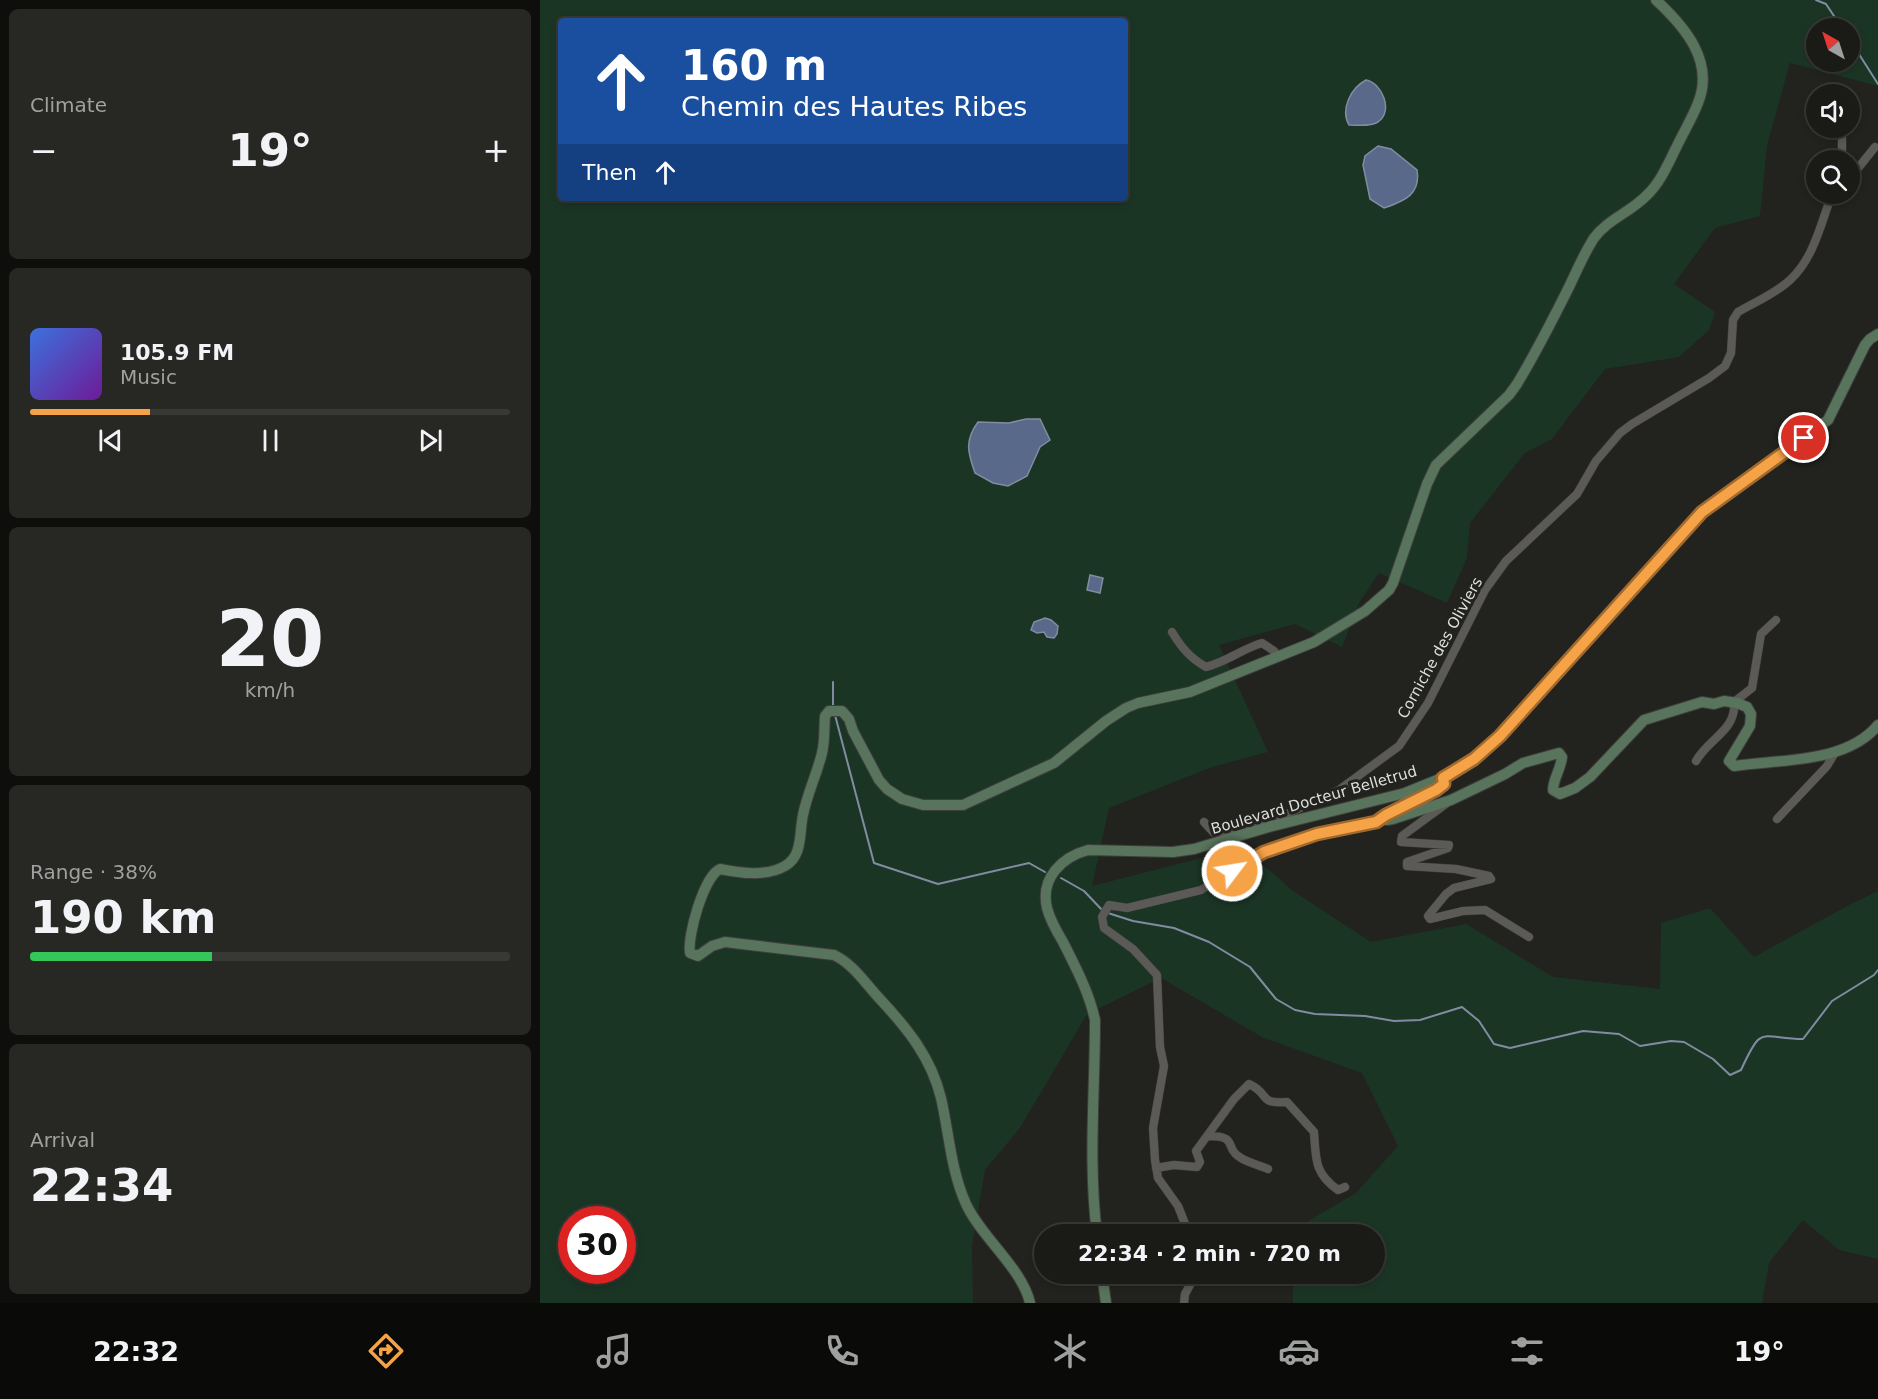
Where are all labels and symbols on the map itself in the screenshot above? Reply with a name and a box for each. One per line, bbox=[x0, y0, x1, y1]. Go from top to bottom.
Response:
north arrow bbox=[1806, 18, 1860, 72]
pin bbox=[1778, 412, 1829, 463]
street label: Corniche des Oliviers bbox=[1394, 574, 1486, 722]
street label: Boulevard Docteur Belletrud bbox=[1209, 762, 1419, 838]
position arrow bbox=[1200, 839, 1264, 903]
speed limit sign: 30 bbox=[558, 1206, 636, 1284]

